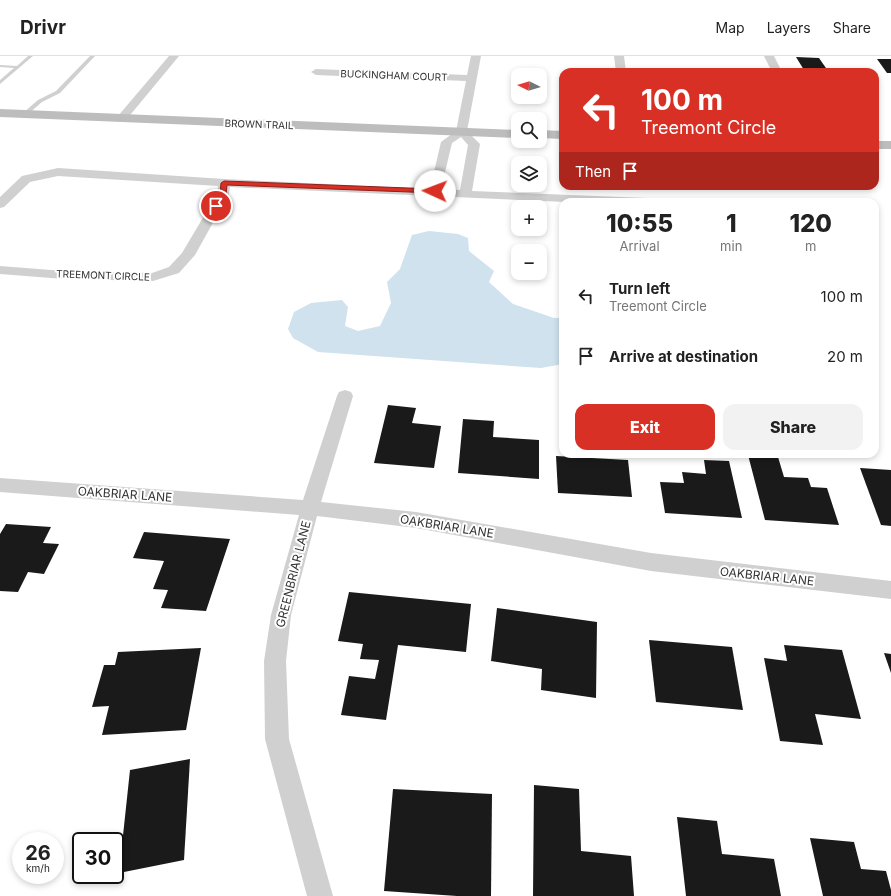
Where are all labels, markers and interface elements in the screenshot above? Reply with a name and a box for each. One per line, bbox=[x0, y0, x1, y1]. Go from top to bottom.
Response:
text: Drivr bbox=[20, 16, 66, 39]
text: Map bbox=[716, 19, 745, 36]
text: Layers bbox=[767, 19, 811, 36]
text: Share bbox=[833, 19, 871, 36]
street label: BUCKINGHAM COURT bbox=[340, 67, 448, 83]
north arrow bbox=[511, 68, 547, 104]
map controls bbox=[511, 68, 547, 280]
text: 100 m bbox=[641, 83, 723, 117]
icon: left bbox=[575, 84, 627, 136]
button: search bbox=[511, 112, 547, 148]
street label: BROWN TRAIL bbox=[224, 117, 294, 131]
text: Treemont Circle bbox=[641, 117, 776, 138]
button: layers bbox=[511, 156, 547, 192]
icon: arrive bbox=[619, 160, 641, 182]
text: Then bbox=[575, 162, 611, 181]
position arrow bbox=[414, 170, 456, 212]
pin bbox=[199, 189, 233, 223]
icon: arrive bbox=[205, 195, 227, 217]
button: + bbox=[511, 200, 547, 236]
text: 10:55 bbox=[606, 209, 673, 238]
text: 1 bbox=[726, 209, 737, 238]
text: 120 bbox=[789, 209, 832, 238]
text: Arrival bbox=[620, 238, 660, 254]
text: min bbox=[720, 238, 742, 254]
text: m bbox=[805, 238, 816, 254]
button: − bbox=[511, 244, 547, 280]
street label: TREEMONT CIRCLE bbox=[56, 267, 150, 283]
text: Turn left bbox=[609, 279, 670, 298]
icon: left bbox=[575, 285, 597, 307]
text: 100 m bbox=[821, 287, 863, 306]
text: Treemont Circle bbox=[609, 298, 707, 314]
icon: arrive bbox=[575, 345, 597, 367]
text: Arrive at destination bbox=[609, 347, 758, 366]
text: 20 m bbox=[827, 347, 863, 366]
button: Exit bbox=[575, 404, 715, 450]
button: Share bbox=[723, 404, 863, 450]
street label: OAKBRIAR LANE bbox=[77, 483, 173, 505]
street label: OAKBRIAR LANE bbox=[399, 511, 495, 541]
street label: GREENBRIAR LANE bbox=[272, 519, 314, 629]
street label: OAKBRIAR LANE bbox=[719, 564, 815, 588]
speed limit sign: 30 bbox=[72, 832, 124, 884]
text: 26 bbox=[25, 841, 51, 865]
text: km/h bbox=[26, 862, 50, 874]

